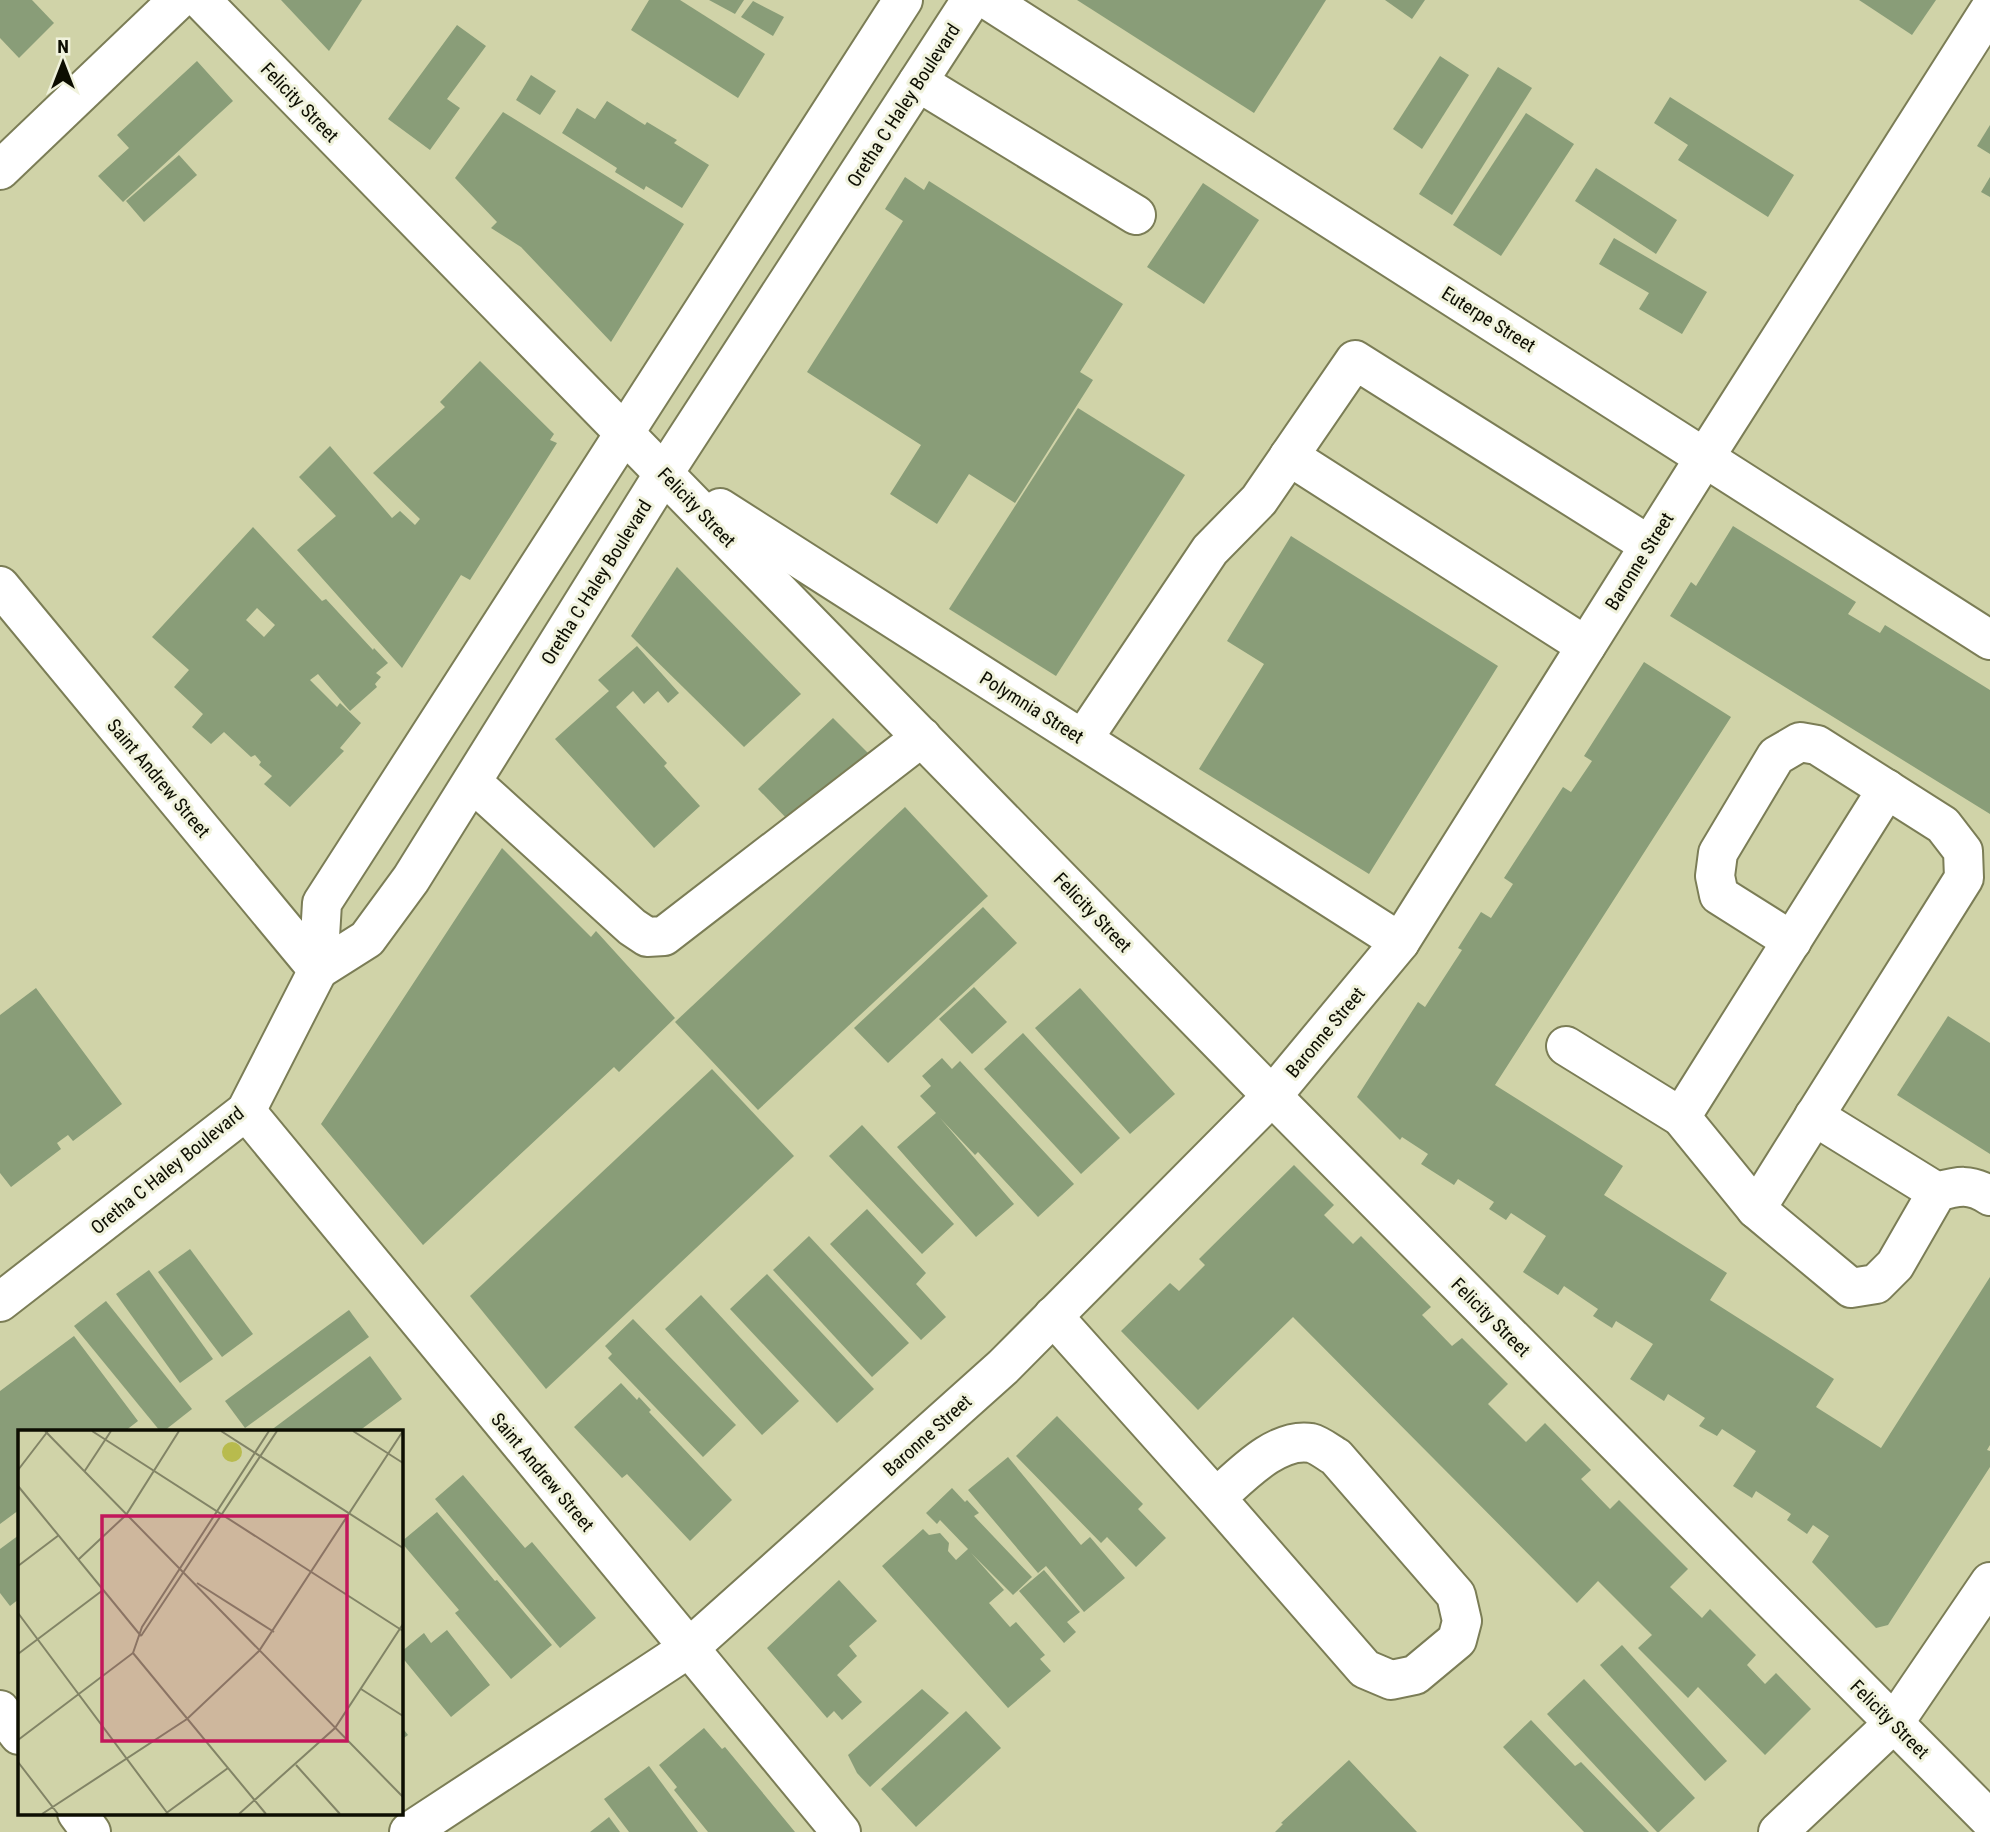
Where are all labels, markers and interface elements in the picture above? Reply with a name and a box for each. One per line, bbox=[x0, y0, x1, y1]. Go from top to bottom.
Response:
street label: Oretha C Haley Boulevard bbox=[842, 19, 965, 191]
north arrow bbox=[28, 28, 98, 98]
text: N bbox=[57, 35, 69, 58]
street label: Felicity Street bbox=[256, 58, 343, 147]
street label: Euterpe Street bbox=[1438, 282, 1540, 357]
street label: Felicity Street bbox=[653, 463, 740, 552]
street label: Oretha C Haley Boulevard bbox=[536, 496, 657, 669]
street label: Baronne Street bbox=[1600, 508, 1679, 614]
street label: Polymnia Street bbox=[976, 666, 1088, 748]
street label: Saint Andrew Street bbox=[102, 714, 215, 842]
street label: Felicity Street bbox=[1049, 868, 1136, 957]
street label: Baronne Street bbox=[1281, 982, 1370, 1082]
street label: Oretha C Haley Boulevard bbox=[86, 1102, 248, 1239]
street label: Felicity Street bbox=[1446, 1273, 1535, 1362]
street label: Baronne Street bbox=[878, 1390, 976, 1481]
street label: Saint Andrew Street bbox=[486, 1408, 599, 1536]
inset map bbox=[18, 1430, 402, 1814]
street label: Felicity Street bbox=[1845, 1675, 1934, 1764]

